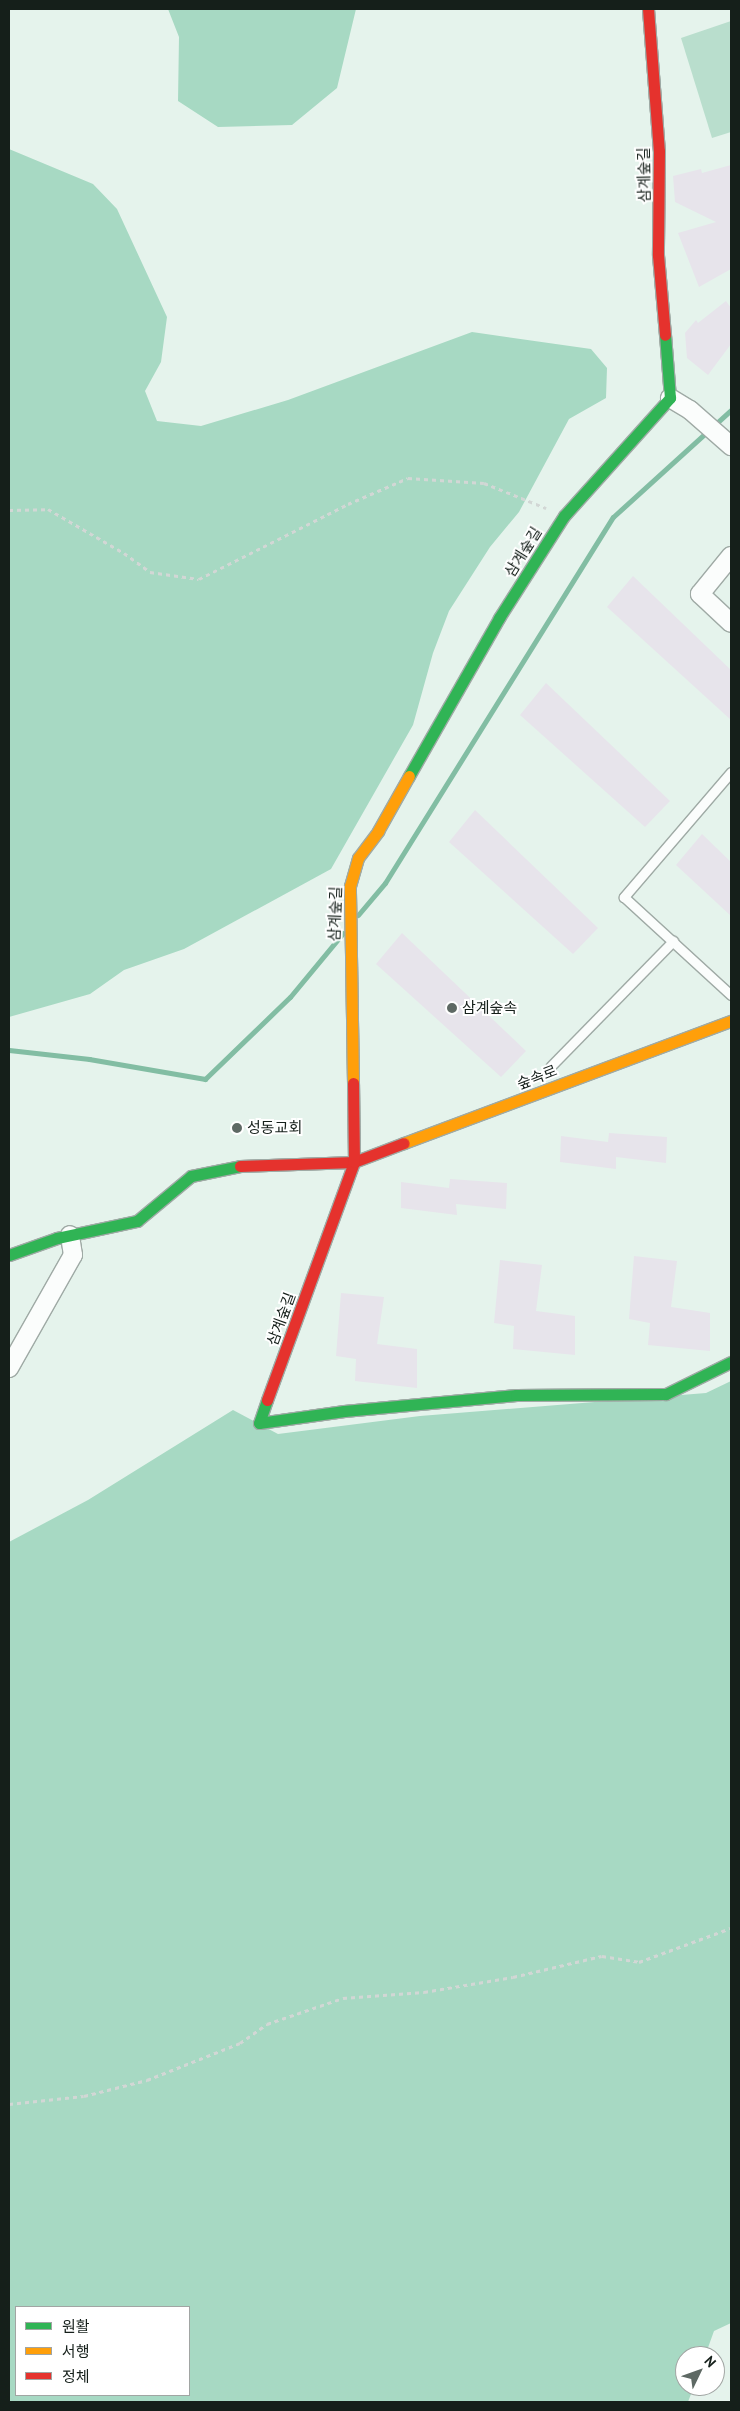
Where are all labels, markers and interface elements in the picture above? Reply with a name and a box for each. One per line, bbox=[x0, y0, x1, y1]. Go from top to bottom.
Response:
street label: 삼계숲길 bbox=[635, 147, 653, 203]
street label: 삼계숲길 bbox=[501, 524, 545, 580]
street label: 삼계숲길 bbox=[325, 886, 345, 942]
place label: 삼계숲속 bbox=[462, 999, 517, 1017]
marker: 삼계숲속 bbox=[446, 1002, 458, 1014]
street label: 숲속로 bbox=[514, 1061, 560, 1093]
place label: 성동교회 bbox=[247, 1119, 302, 1137]
marker: 성동교회 bbox=[231, 1122, 243, 1134]
street label: 삼계숲길 bbox=[263, 1290, 299, 1348]
legend bbox=[15, 2306, 190, 2396]
text: 원활 bbox=[62, 2317, 90, 2336]
text: 서행 bbox=[62, 2342, 90, 2361]
north arrow bbox=[675, 2346, 725, 2396]
text: N bbox=[701, 2352, 720, 2371]
text: 정체 bbox=[62, 2367, 90, 2386]

